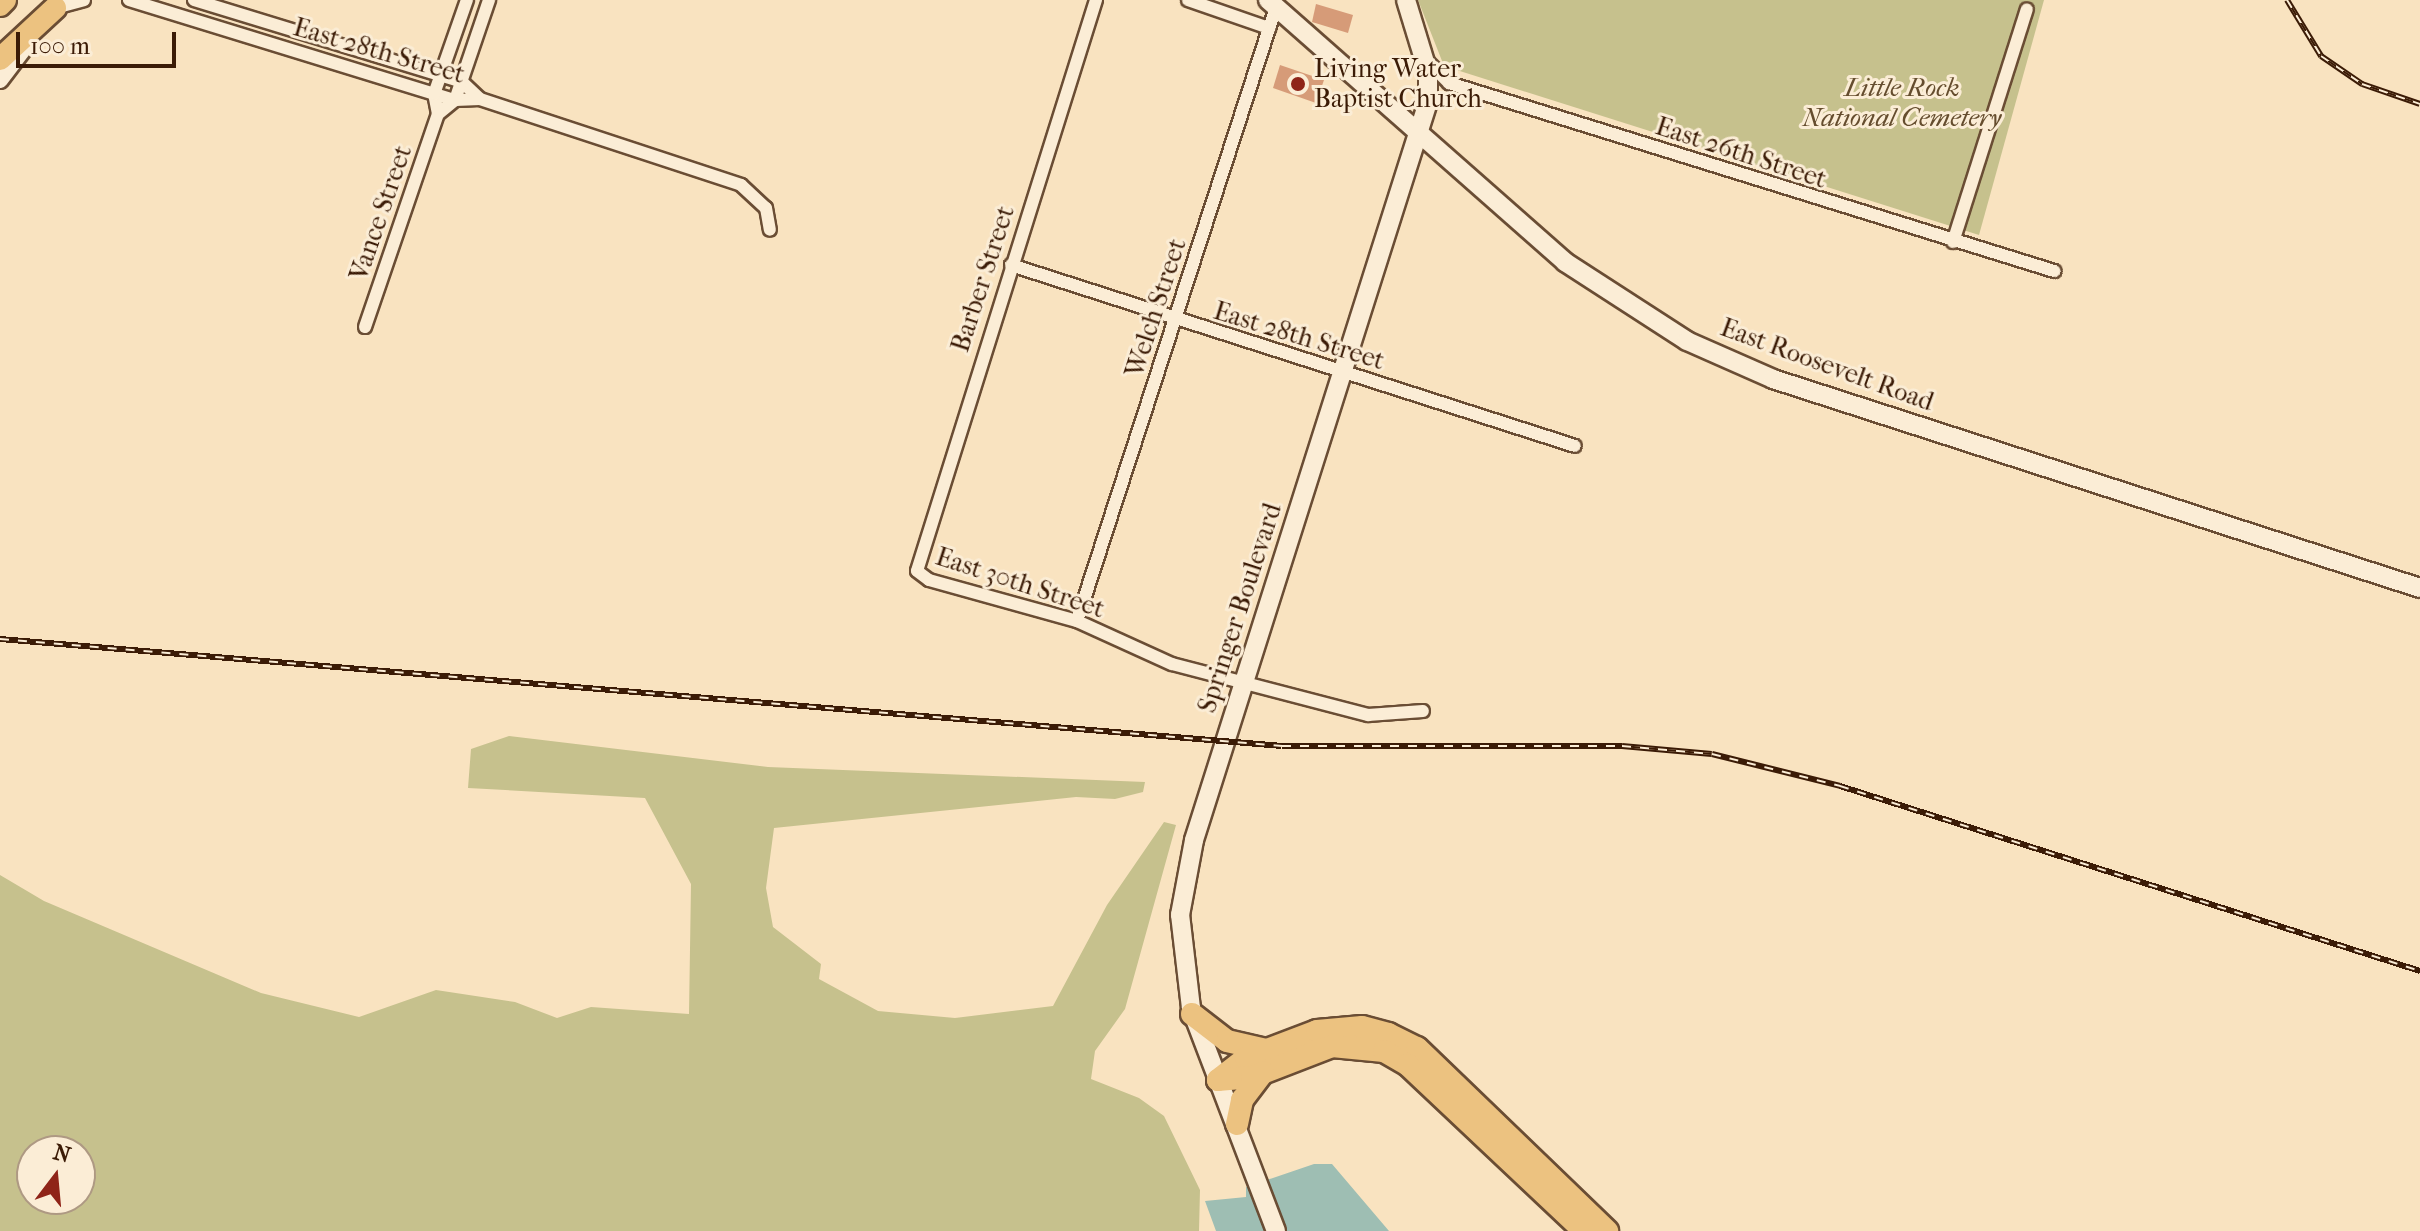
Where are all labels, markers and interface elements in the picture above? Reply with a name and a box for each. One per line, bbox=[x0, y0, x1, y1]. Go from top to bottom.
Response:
street label: East 28th Street bbox=[290, 12, 468, 90]
scale bar bbox=[20, 16, 180, 66]
text: 100 m bbox=[30, 32, 90, 60]
place label: Living Water Baptist Church bbox=[1314, 53, 1482, 114]
park label: Little Rock National Cemetery bbox=[1803, 72, 2001, 134]
marker: Living Water Baptist Church bbox=[1289, 75, 1307, 93]
street label: East 26th Street bbox=[1652, 111, 1830, 195]
street label: Vance Street bbox=[343, 141, 419, 285]
street label: Barber Street bbox=[945, 202, 1021, 356]
street label: Welch Street bbox=[1119, 235, 1193, 381]
street label: East 28th Street bbox=[1210, 295, 1388, 377]
street label: East Roosevelt Road bbox=[1716, 312, 1938, 418]
street label: Springer Boulevard bbox=[1191, 499, 1289, 717]
street label: East 30th Street bbox=[932, 541, 1108, 625]
north arrow bbox=[16, 1135, 96, 1215]
text: N bbox=[50, 1139, 74, 1169]

